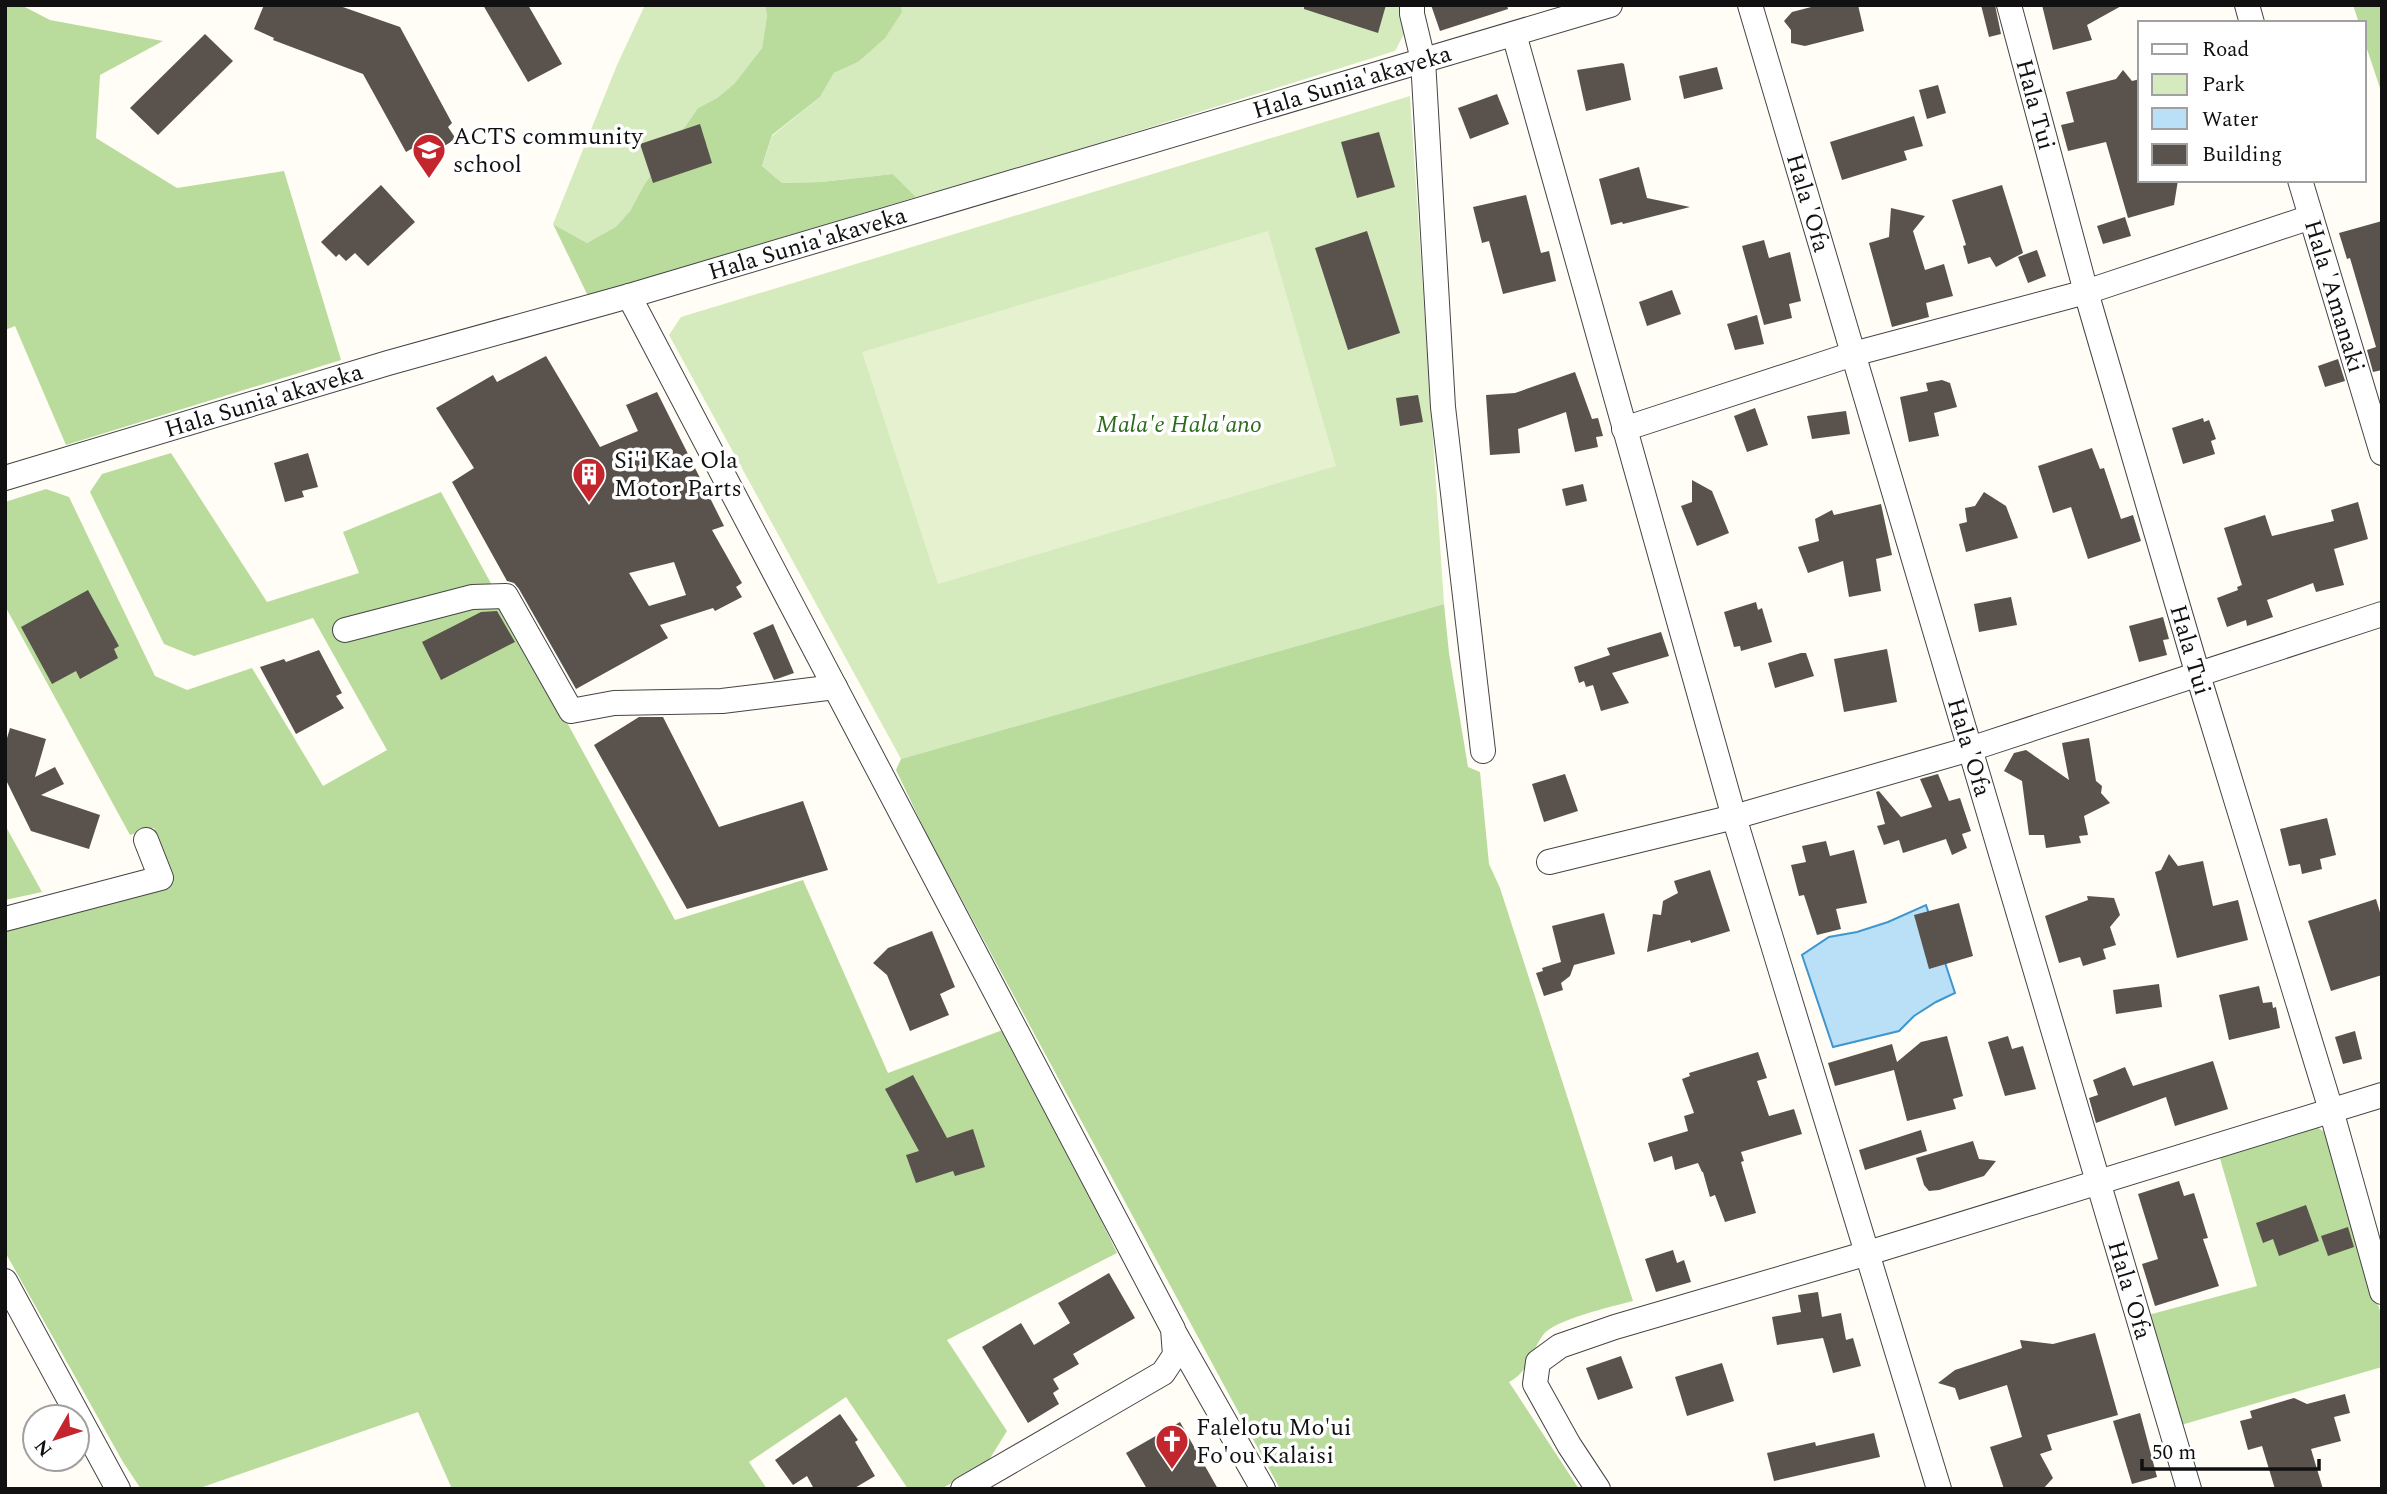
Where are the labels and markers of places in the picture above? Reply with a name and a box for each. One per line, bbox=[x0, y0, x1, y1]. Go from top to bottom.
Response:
place label: ACTS community school bbox=[453, 119, 644, 183]
school or university icon: ACTS community school bbox=[410, 131, 448, 180]
place label: Si'i Kae Ola Motor Parts bbox=[614, 443, 742, 507]
building icon: Si'i Kae Ola Motor Parts bbox=[570, 455, 608, 504]
place label: Falelotu Mo'ui Fo'ou Kalaisi bbox=[1196, 1410, 1351, 1474]
church icon: Falelotu Mo'ui Fo'ou Kalaisi bbox=[1153, 1422, 1191, 1471]

